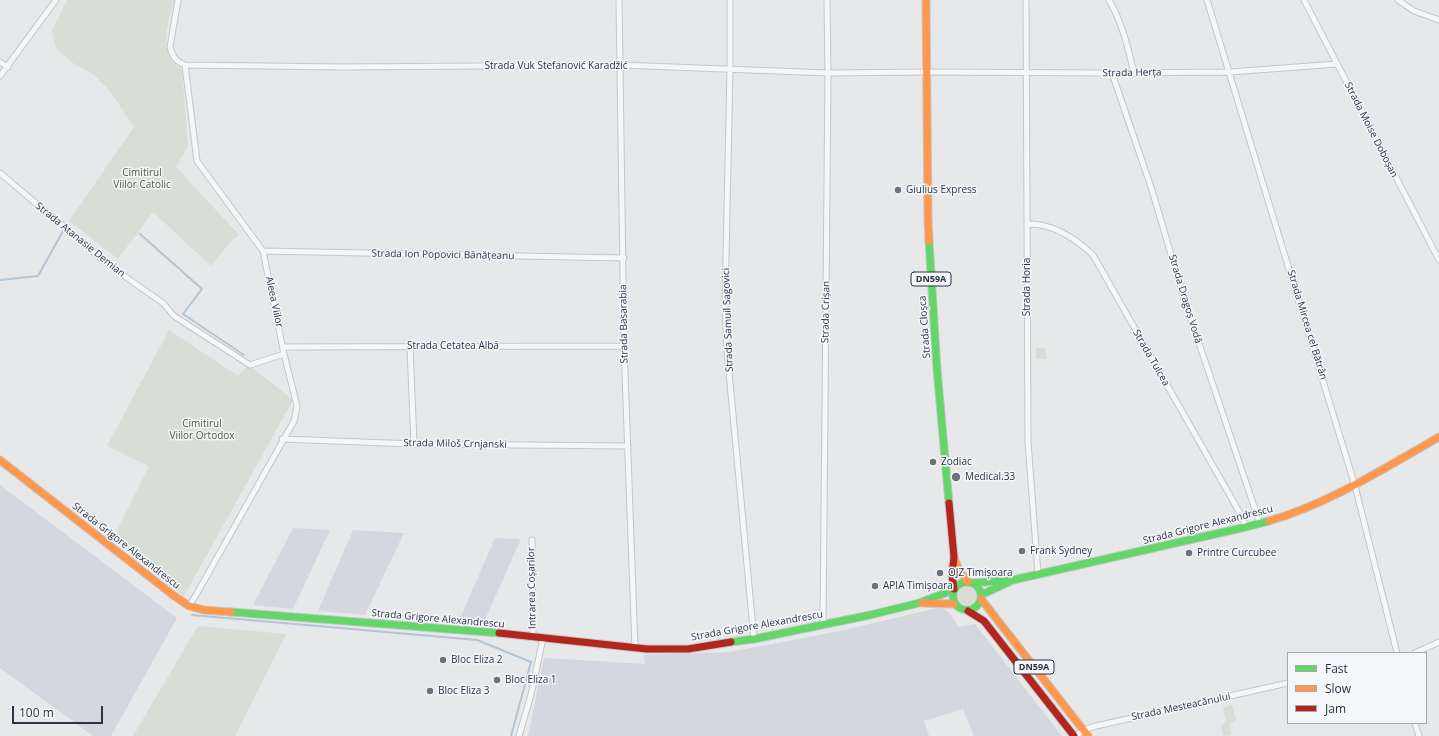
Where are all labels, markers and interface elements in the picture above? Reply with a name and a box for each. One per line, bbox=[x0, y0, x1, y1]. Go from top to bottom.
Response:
street label: Strada Vuk Stefanović Karadžić bbox=[485, 60, 627, 72]
street label: Strada Herța bbox=[1102, 66, 1162, 80]
street label: Strada Moise Doboșan bbox=[1342, 80, 1400, 180]
park label: Cimitirul Viilor Catolic bbox=[113, 167, 171, 190]
place label: Giulius Express bbox=[906, 184, 977, 196]
marker: Giulius Express bbox=[893, 185, 903, 195]
street label: Strada Atanasie Demian bbox=[33, 200, 127, 280]
street label: Strada Ion Popovici Bănățeanu bbox=[372, 248, 514, 262]
street label: Strada Dragoș Vodă bbox=[1166, 253, 1204, 345]
street label: Strada Horia bbox=[1021, 258, 1033, 316]
street label: Strada Samuil Sagovici bbox=[720, 268, 736, 372]
street label: Strada Mircea cel Bătrân bbox=[1285, 269, 1329, 381]
road number: DN59A bbox=[911, 272, 951, 286]
street label: Aleea Viilor bbox=[263, 275, 285, 329]
street label: Strada Crișan bbox=[819, 281, 833, 343]
street label: Strada Basarabia bbox=[617, 284, 631, 364]
street label: Strada Cloșca bbox=[917, 295, 933, 359]
street label: Strada Tulcea bbox=[1130, 328, 1172, 388]
street label: Strada Cetatea Albă bbox=[407, 340, 499, 352]
park label: Cimitirul Viilor Ortodox bbox=[169, 418, 235, 442]
street label: Strada Miloš Crnjanski bbox=[403, 437, 507, 451]
place label: Zodiac bbox=[941, 456, 972, 468]
marker: Zodiac bbox=[928, 457, 938, 467]
marker: Medical.33 bbox=[950, 471, 962, 483]
place label: Medical.33 bbox=[965, 471, 1015, 483]
street label: Strada Grigore Alexandrescu bbox=[70, 500, 182, 592]
street label: Strada Grigore Alexandrescu bbox=[1142, 503, 1274, 547]
place label: Frank Sydney bbox=[1030, 545, 1092, 557]
marker: Frank Sydney bbox=[1017, 546, 1027, 556]
street label: Intrarea Coșarilor bbox=[525, 547, 539, 629]
place label: Printre Curcubee bbox=[1197, 547, 1276, 559]
marker: Printre Curcubee bbox=[1184, 548, 1194, 558]
place label: OJZ Timișoara bbox=[948, 567, 1013, 579]
marker: OJZ Timișoara bbox=[935, 568, 945, 578]
place label: APIA Timișoara bbox=[883, 580, 953, 592]
marker: APIA Timișoara bbox=[870, 581, 880, 591]
street label: Strada Grigore Alexandrescu bbox=[371, 607, 505, 631]
street label: Strada Grigore Alexandrescu bbox=[690, 609, 824, 643]
legend bbox=[1287, 652, 1427, 724]
place label: Bloc Eliza 2 bbox=[451, 654, 503, 666]
marker: Bloc Eliza 2 bbox=[438, 655, 448, 665]
road number: DN59A bbox=[1014, 660, 1054, 674]
text: Fast bbox=[1325, 660, 1348, 677]
place label: Bloc Eliza 1 bbox=[505, 674, 557, 686]
marker: Bloc Eliza 1 bbox=[492, 675, 502, 685]
text: Slow bbox=[1325, 680, 1351, 697]
place label: Bloc Eliza 3 bbox=[438, 685, 490, 697]
marker: Bloc Eliza 3 bbox=[425, 686, 435, 696]
street label: Strada Mesteacănului bbox=[1130, 691, 1232, 723]
scale bar bbox=[14, 698, 105, 724]
text: Jam bbox=[1325, 700, 1346, 717]
text: 100 m bbox=[19, 704, 54, 721]

